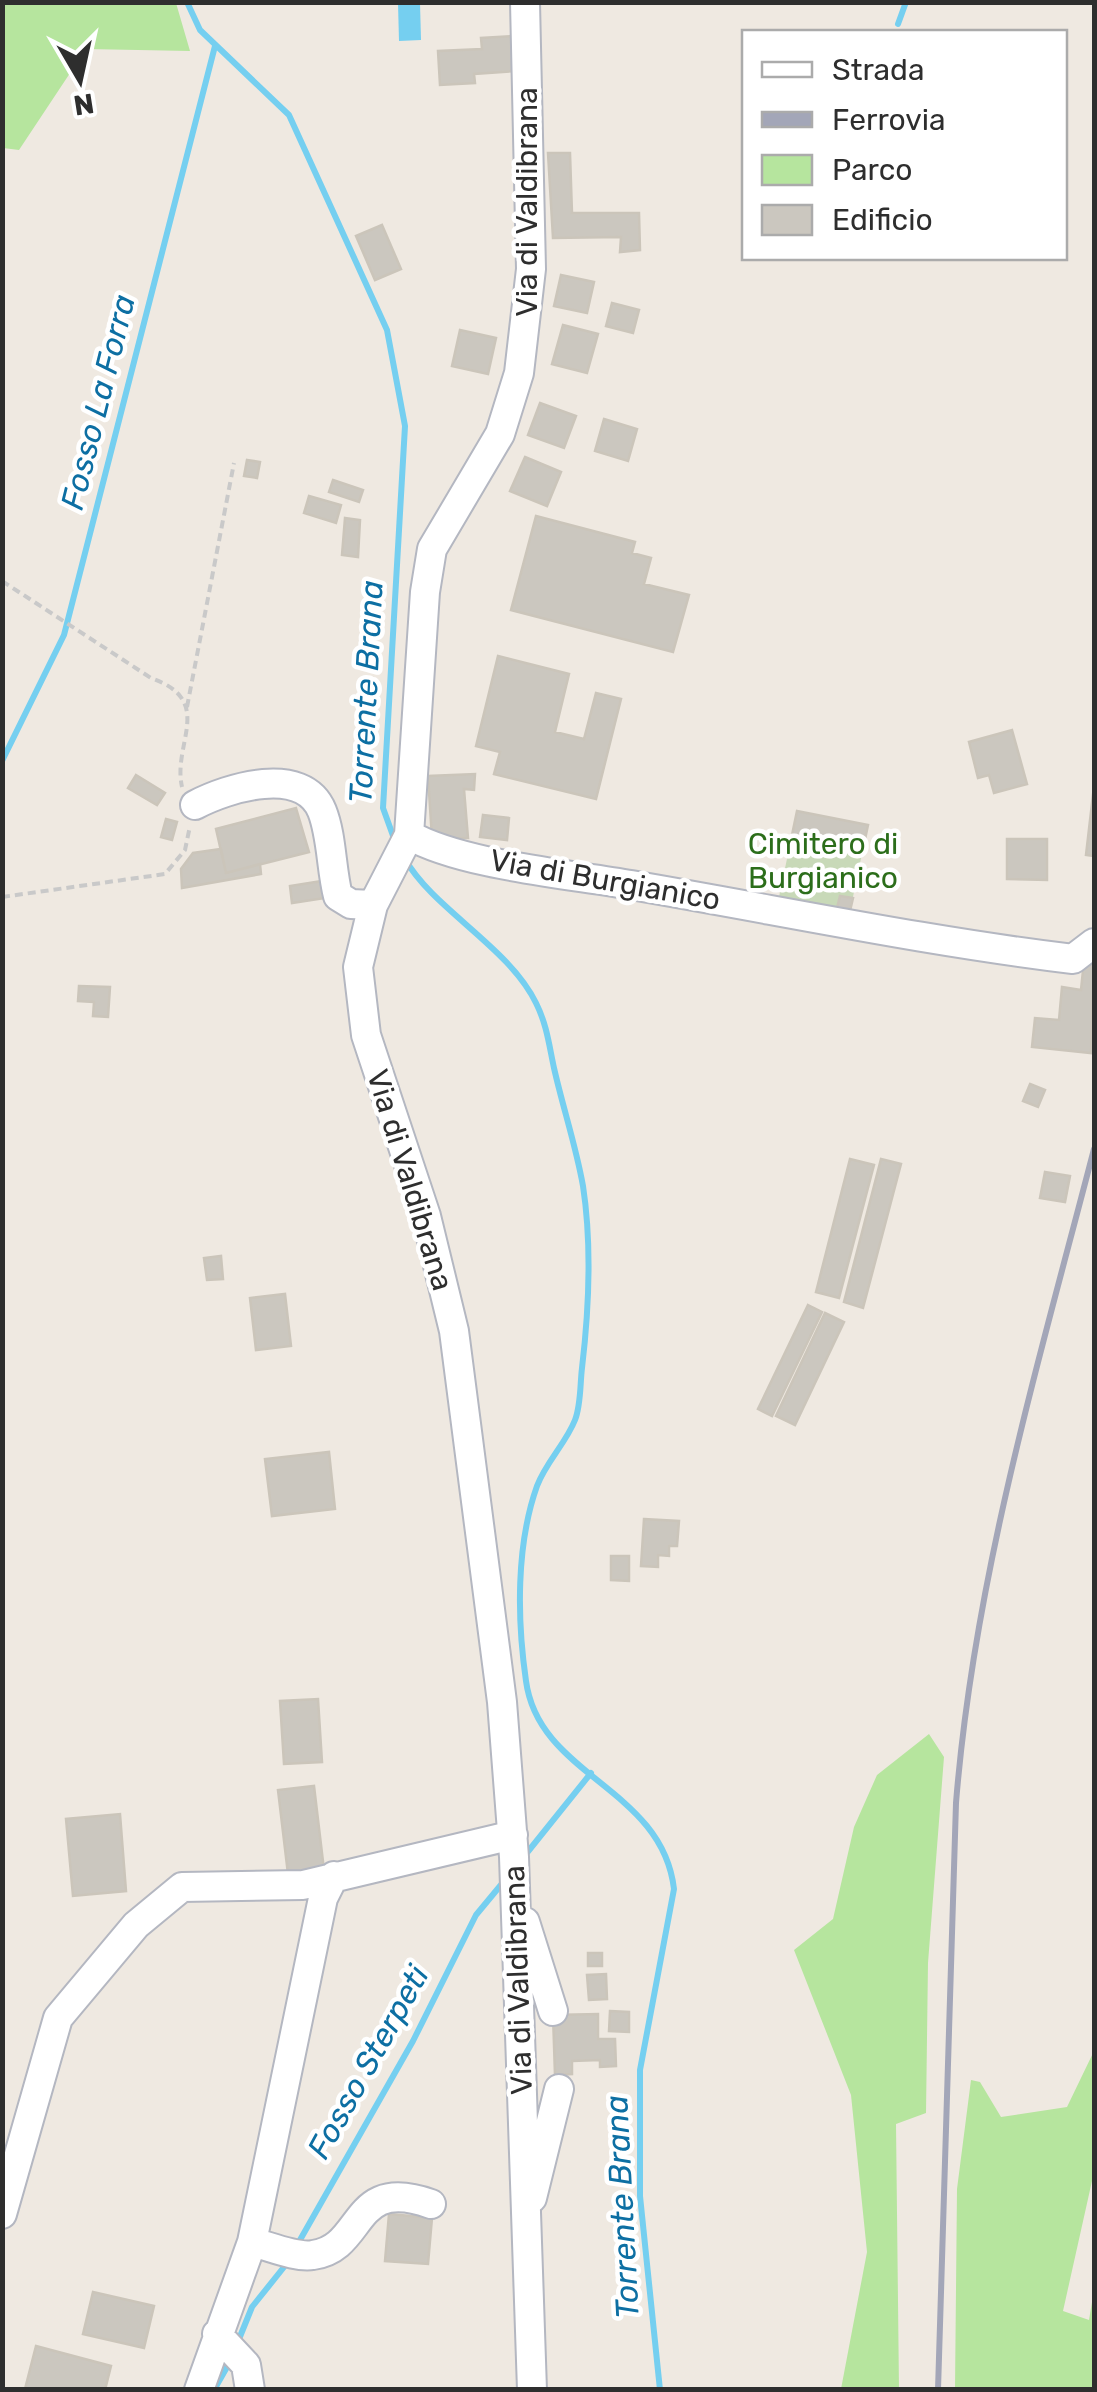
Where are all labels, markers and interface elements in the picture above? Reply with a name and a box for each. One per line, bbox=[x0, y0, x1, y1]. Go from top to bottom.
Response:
north arrow bbox=[30, 30, 130, 130]
legend bbox=[742, 30, 1067, 260]
text: Strada bbox=[832, 52, 925, 88]
text: N bbox=[71, 86, 96, 122]
street label: Via di Valdibrana bbox=[509, 87, 545, 317]
text: Ferrovia bbox=[832, 102, 946, 138]
text: Parco bbox=[832, 152, 912, 188]
text: Edificio bbox=[832, 202, 933, 238]
water label: Fosso La Forra bbox=[53, 291, 143, 513]
water label: Torrente Brana bbox=[341, 579, 391, 805]
park label: Cimitero di Burgianico bbox=[748, 826, 898, 896]
street label: Via di Burgianico bbox=[487, 842, 723, 918]
street label: Via di Valdibrana bbox=[359, 1065, 461, 1295]
street label: Via di Valdibrana bbox=[496, 1865, 540, 2095]
water label: Fosso Sterpeti bbox=[299, 1958, 437, 2165]
water label: Torrente Brana bbox=[597, 2094, 647, 2320]

